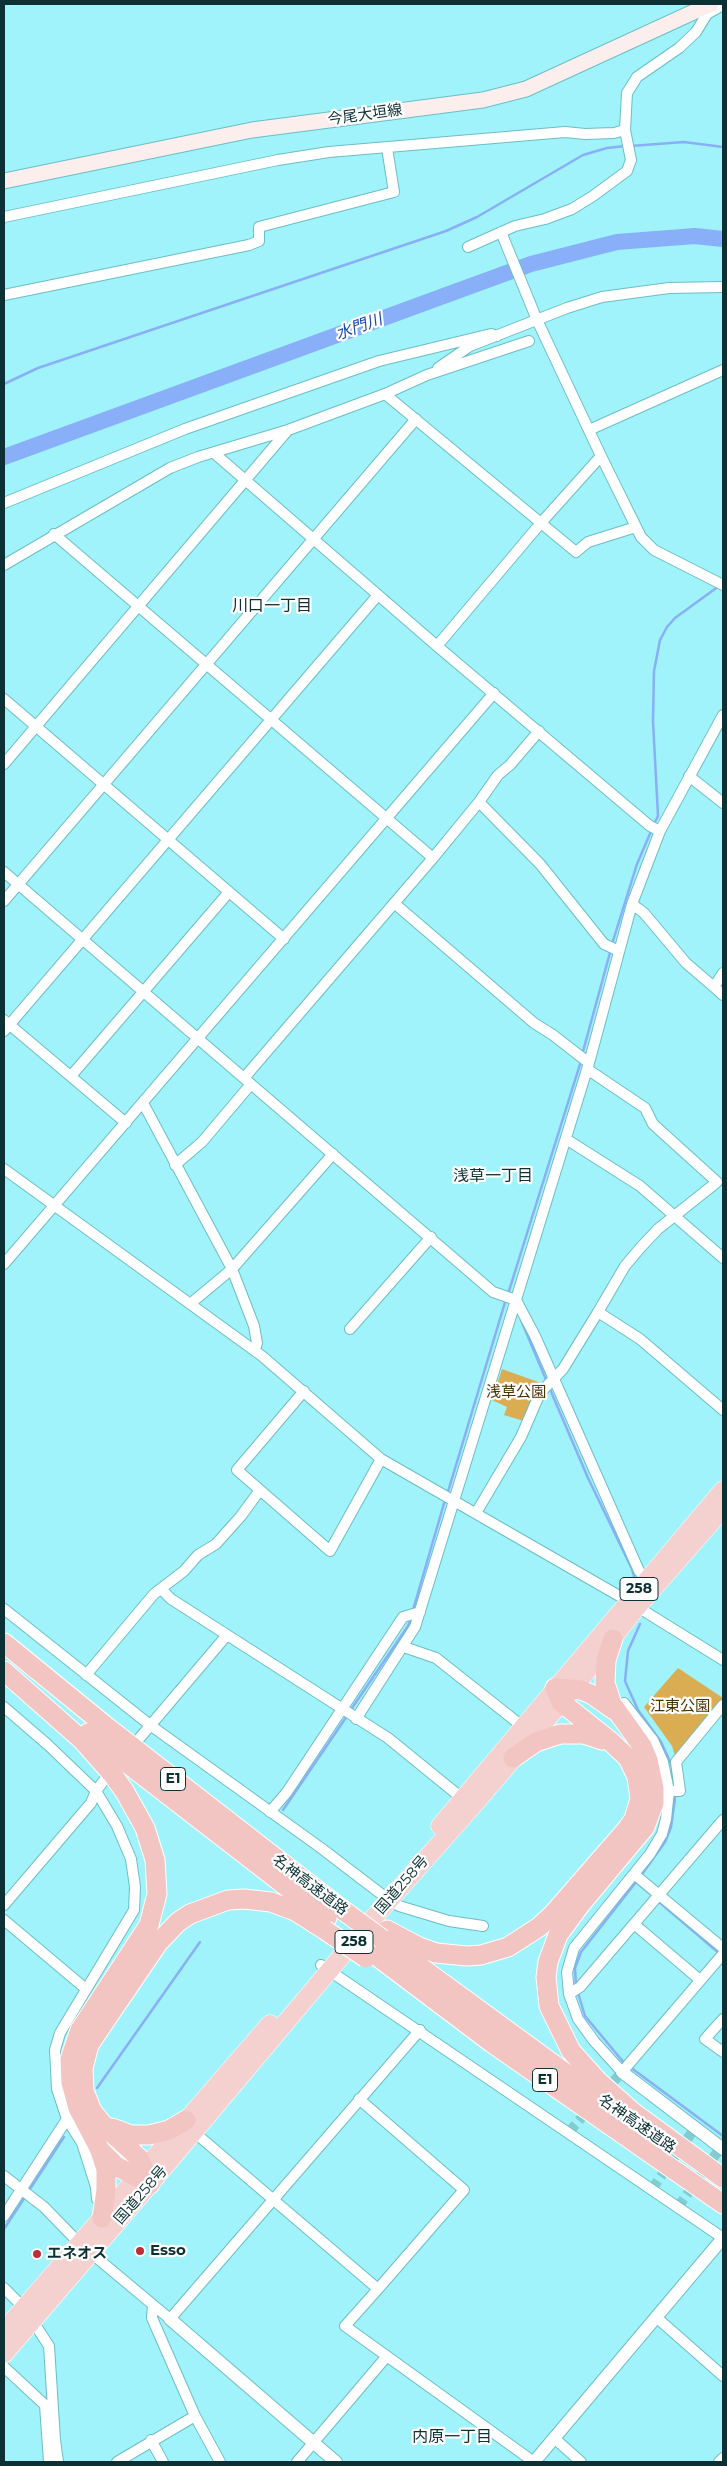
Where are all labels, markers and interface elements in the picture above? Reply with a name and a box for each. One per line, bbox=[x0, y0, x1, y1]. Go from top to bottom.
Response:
street label: 今尾大垣線 bbox=[327, 101, 403, 129]
water label: 水門川 bbox=[333, 310, 385, 344]
district label: 川口一丁目 bbox=[232, 596, 312, 616]
district label: 浅草一丁目 bbox=[453, 1166, 533, 1186]
park label: 浅草公園 bbox=[486, 1384, 546, 1402]
road number: 258 bbox=[620, 1578, 658, 1600]
park label: 江東公園 bbox=[650, 1698, 710, 1716]
road number: E1 bbox=[160, 1768, 186, 1790]
street label: 名神高速道路 bbox=[269, 1851, 351, 1919]
street label: 国道258号 bbox=[372, 1852, 432, 1918]
road number: 258 bbox=[335, 1930, 373, 1954]
road number: E1 bbox=[532, 2068, 558, 2092]
street label: 名神高速道路 bbox=[595, 2091, 679, 2157]
street label: 国道258号 bbox=[111, 2162, 171, 2228]
place label: Esso bbox=[150, 2242, 186, 2260]
place label: エネオス bbox=[47, 2245, 107, 2263]
marker: Esso bbox=[134, 2245, 146, 2257]
marker: エネオス bbox=[31, 2248, 43, 2260]
district label: 内原一丁目 bbox=[412, 2427, 492, 2447]

